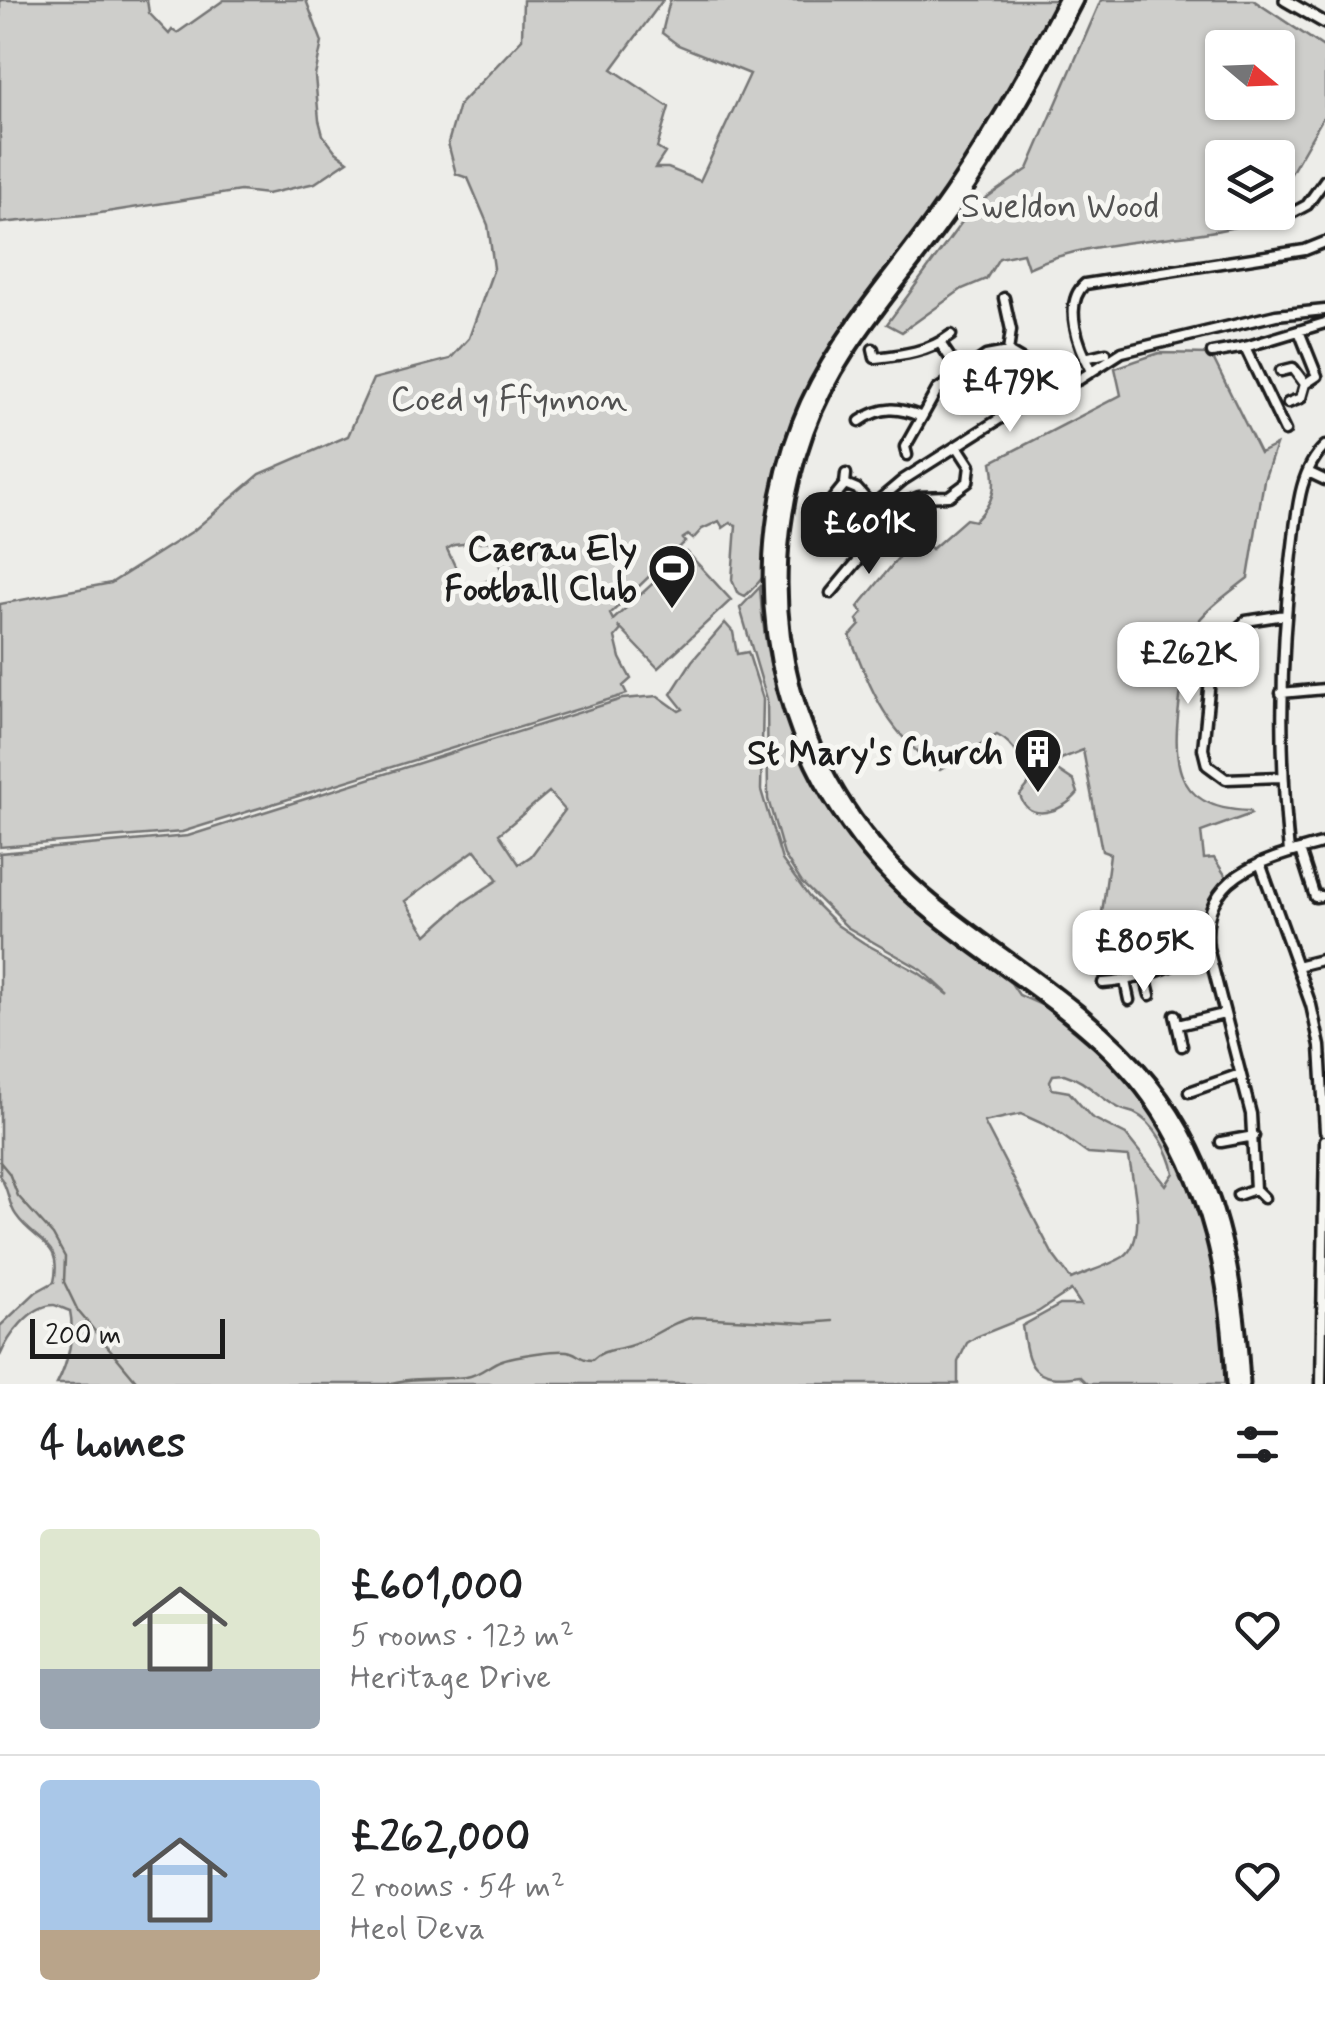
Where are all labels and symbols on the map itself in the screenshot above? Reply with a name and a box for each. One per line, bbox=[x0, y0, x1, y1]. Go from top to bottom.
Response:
north arrow bbox=[1205, 30, 1295, 120]
park label: Sweldon Wood bbox=[961, 184, 1159, 230]
pin: £479K bbox=[940, 350, 1080, 435]
park label: Coed y Ffynnon bbox=[390, 377, 628, 423]
pin: £601K bbox=[799, 492, 939, 577]
place label: Caerau Ely Football Club bbox=[444, 527, 637, 613]
sports icon: Caerau Ely Football Club bbox=[646, 542, 698, 610]
pin: £262K bbox=[1118, 622, 1258, 707]
building icon: St Mary's Church bbox=[1012, 726, 1064, 794]
place label: St Mary's Church bbox=[747, 731, 1003, 777]
pin: £805K bbox=[1074, 910, 1214, 995]
scale bar bbox=[30, 1314, 225, 1358]

